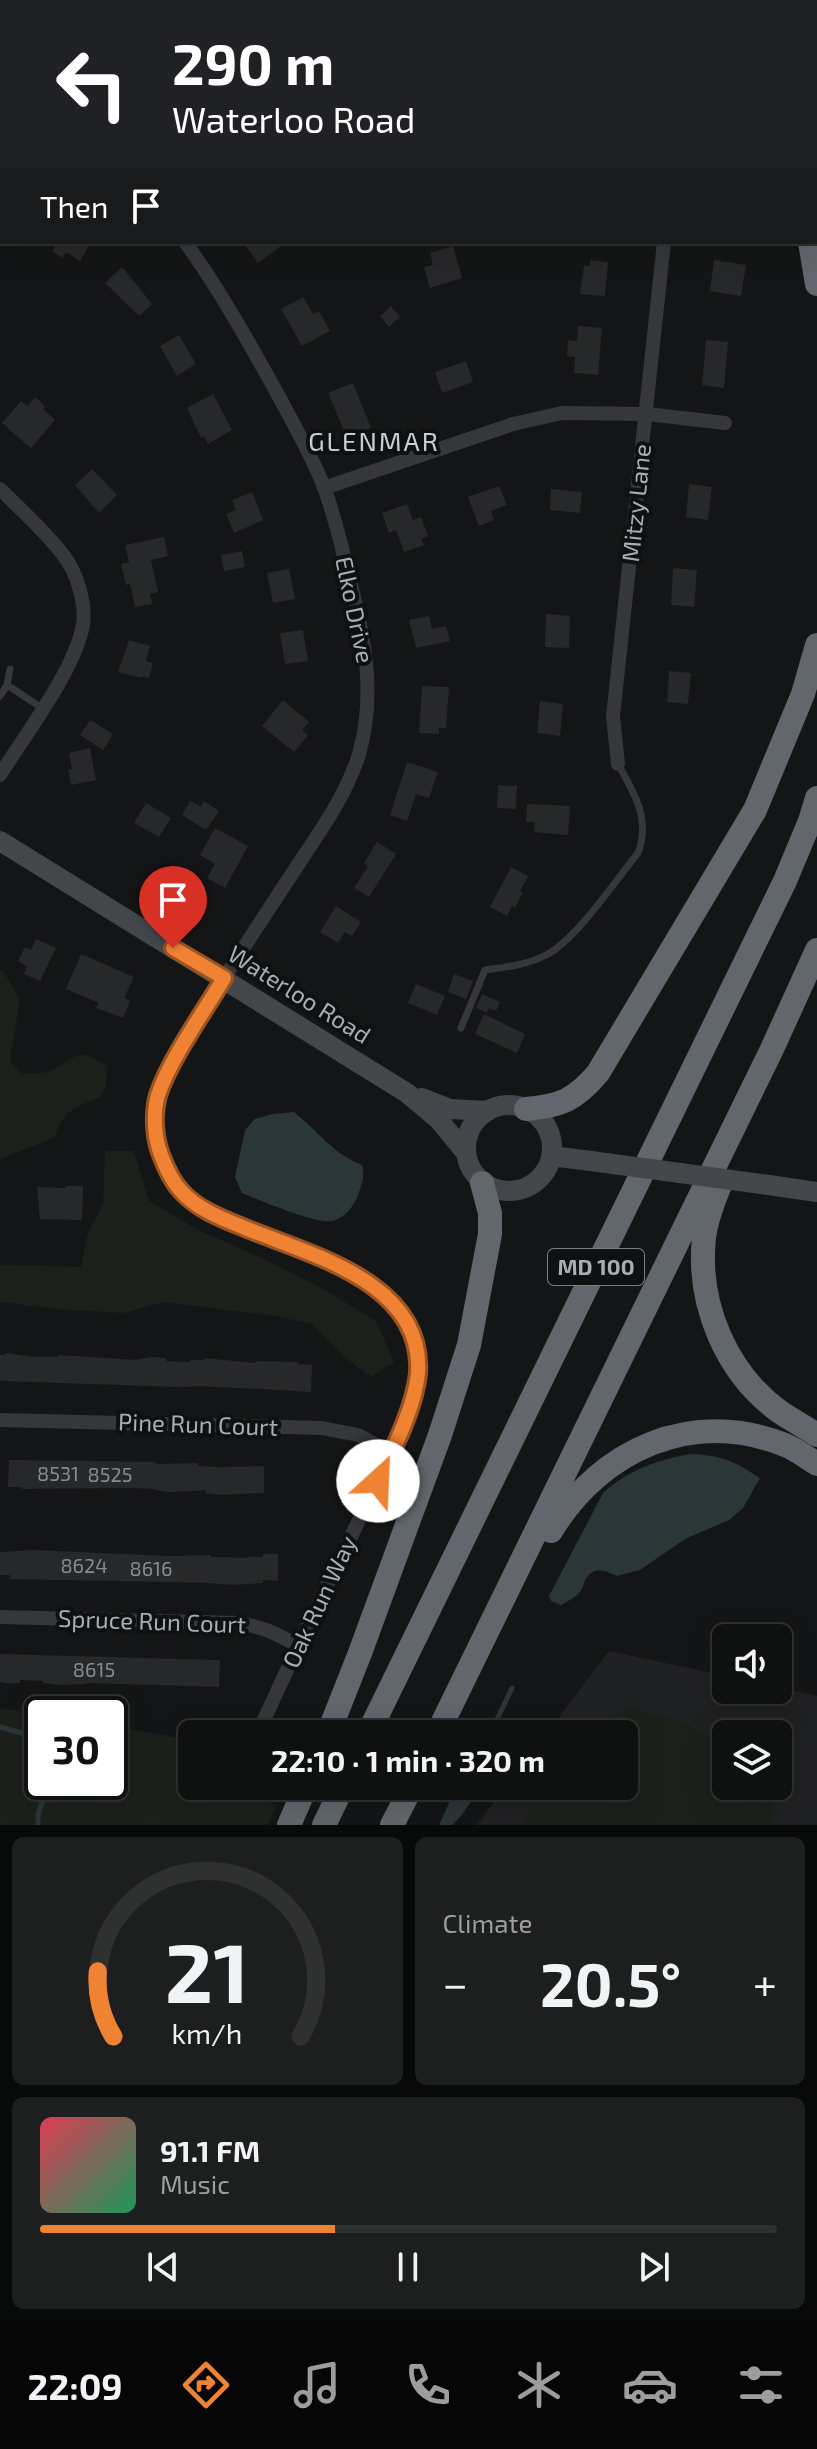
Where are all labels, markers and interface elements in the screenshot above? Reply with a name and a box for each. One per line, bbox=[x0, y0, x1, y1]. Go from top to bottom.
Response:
text: 290 m bbox=[172, 29, 334, 96]
icon: left bbox=[40, 32, 144, 136]
text: Waterloo Road bbox=[172, 97, 415, 140]
icon: arrive bbox=[124, 184, 168, 228]
text: Then bbox=[40, 188, 108, 224]
district label: GLENMAR bbox=[308, 425, 440, 456]
street label: Mitzy Lane bbox=[615, 443, 656, 563]
street label: Elko Drive bbox=[330, 554, 381, 666]
pin bbox=[139, 866, 207, 948]
icon: arrive bbox=[151, 878, 195, 922]
street label: Waterloo Road bbox=[223, 938, 376, 1049]
road number: MD 100 bbox=[548, 1249, 644, 1285]
street label: Pine Run Court bbox=[118, 1406, 278, 1441]
position arrow bbox=[336, 1439, 420, 1523]
house number: 8531 bbox=[37, 1461, 79, 1485]
house number: 8525 bbox=[88, 1462, 132, 1486]
street label: Oak Run Way bbox=[275, 1530, 362, 1672]
house number: 8624 bbox=[60, 1553, 108, 1577]
house number: 8616 bbox=[130, 1556, 172, 1580]
street label: Spruce Run Court bbox=[58, 1603, 247, 1638]
map controls bbox=[712, 1624, 792, 1800]
button: sound bbox=[712, 1624, 792, 1704]
house number: 8615 bbox=[73, 1657, 115, 1681]
speed limit sign: 30 bbox=[24, 1696, 128, 1800]
button: layers bbox=[712, 1720, 792, 1800]
text: 22:10 · 1 min · 320 m bbox=[271, 1742, 545, 1778]
text: Climate bbox=[443, 1907, 532, 1938]
text: 21 bbox=[165, 1920, 249, 2020]
text: 20.5° bbox=[540, 1947, 681, 2019]
text: − bbox=[443, 1956, 468, 2009]
text: + bbox=[753, 1956, 777, 2009]
text: km/h bbox=[172, 2015, 243, 2050]
text: 91.1 FM bbox=[160, 2132, 260, 2168]
text: Music bbox=[160, 2168, 230, 2199]
icon: previous bbox=[141, 2245, 185, 2289]
icon: pause bbox=[386, 2245, 430, 2289]
icon: next bbox=[632, 2245, 676, 2289]
icon: directions bbox=[178, 2357, 234, 2413]
icon: music bbox=[289, 2357, 345, 2413]
icon: phone bbox=[400, 2357, 456, 2413]
icon: climate bbox=[511, 2357, 567, 2413]
icon: car bbox=[622, 2357, 678, 2413]
icon: filters bbox=[733, 2357, 789, 2413]
text: 22:09 bbox=[28, 2364, 123, 2407]

